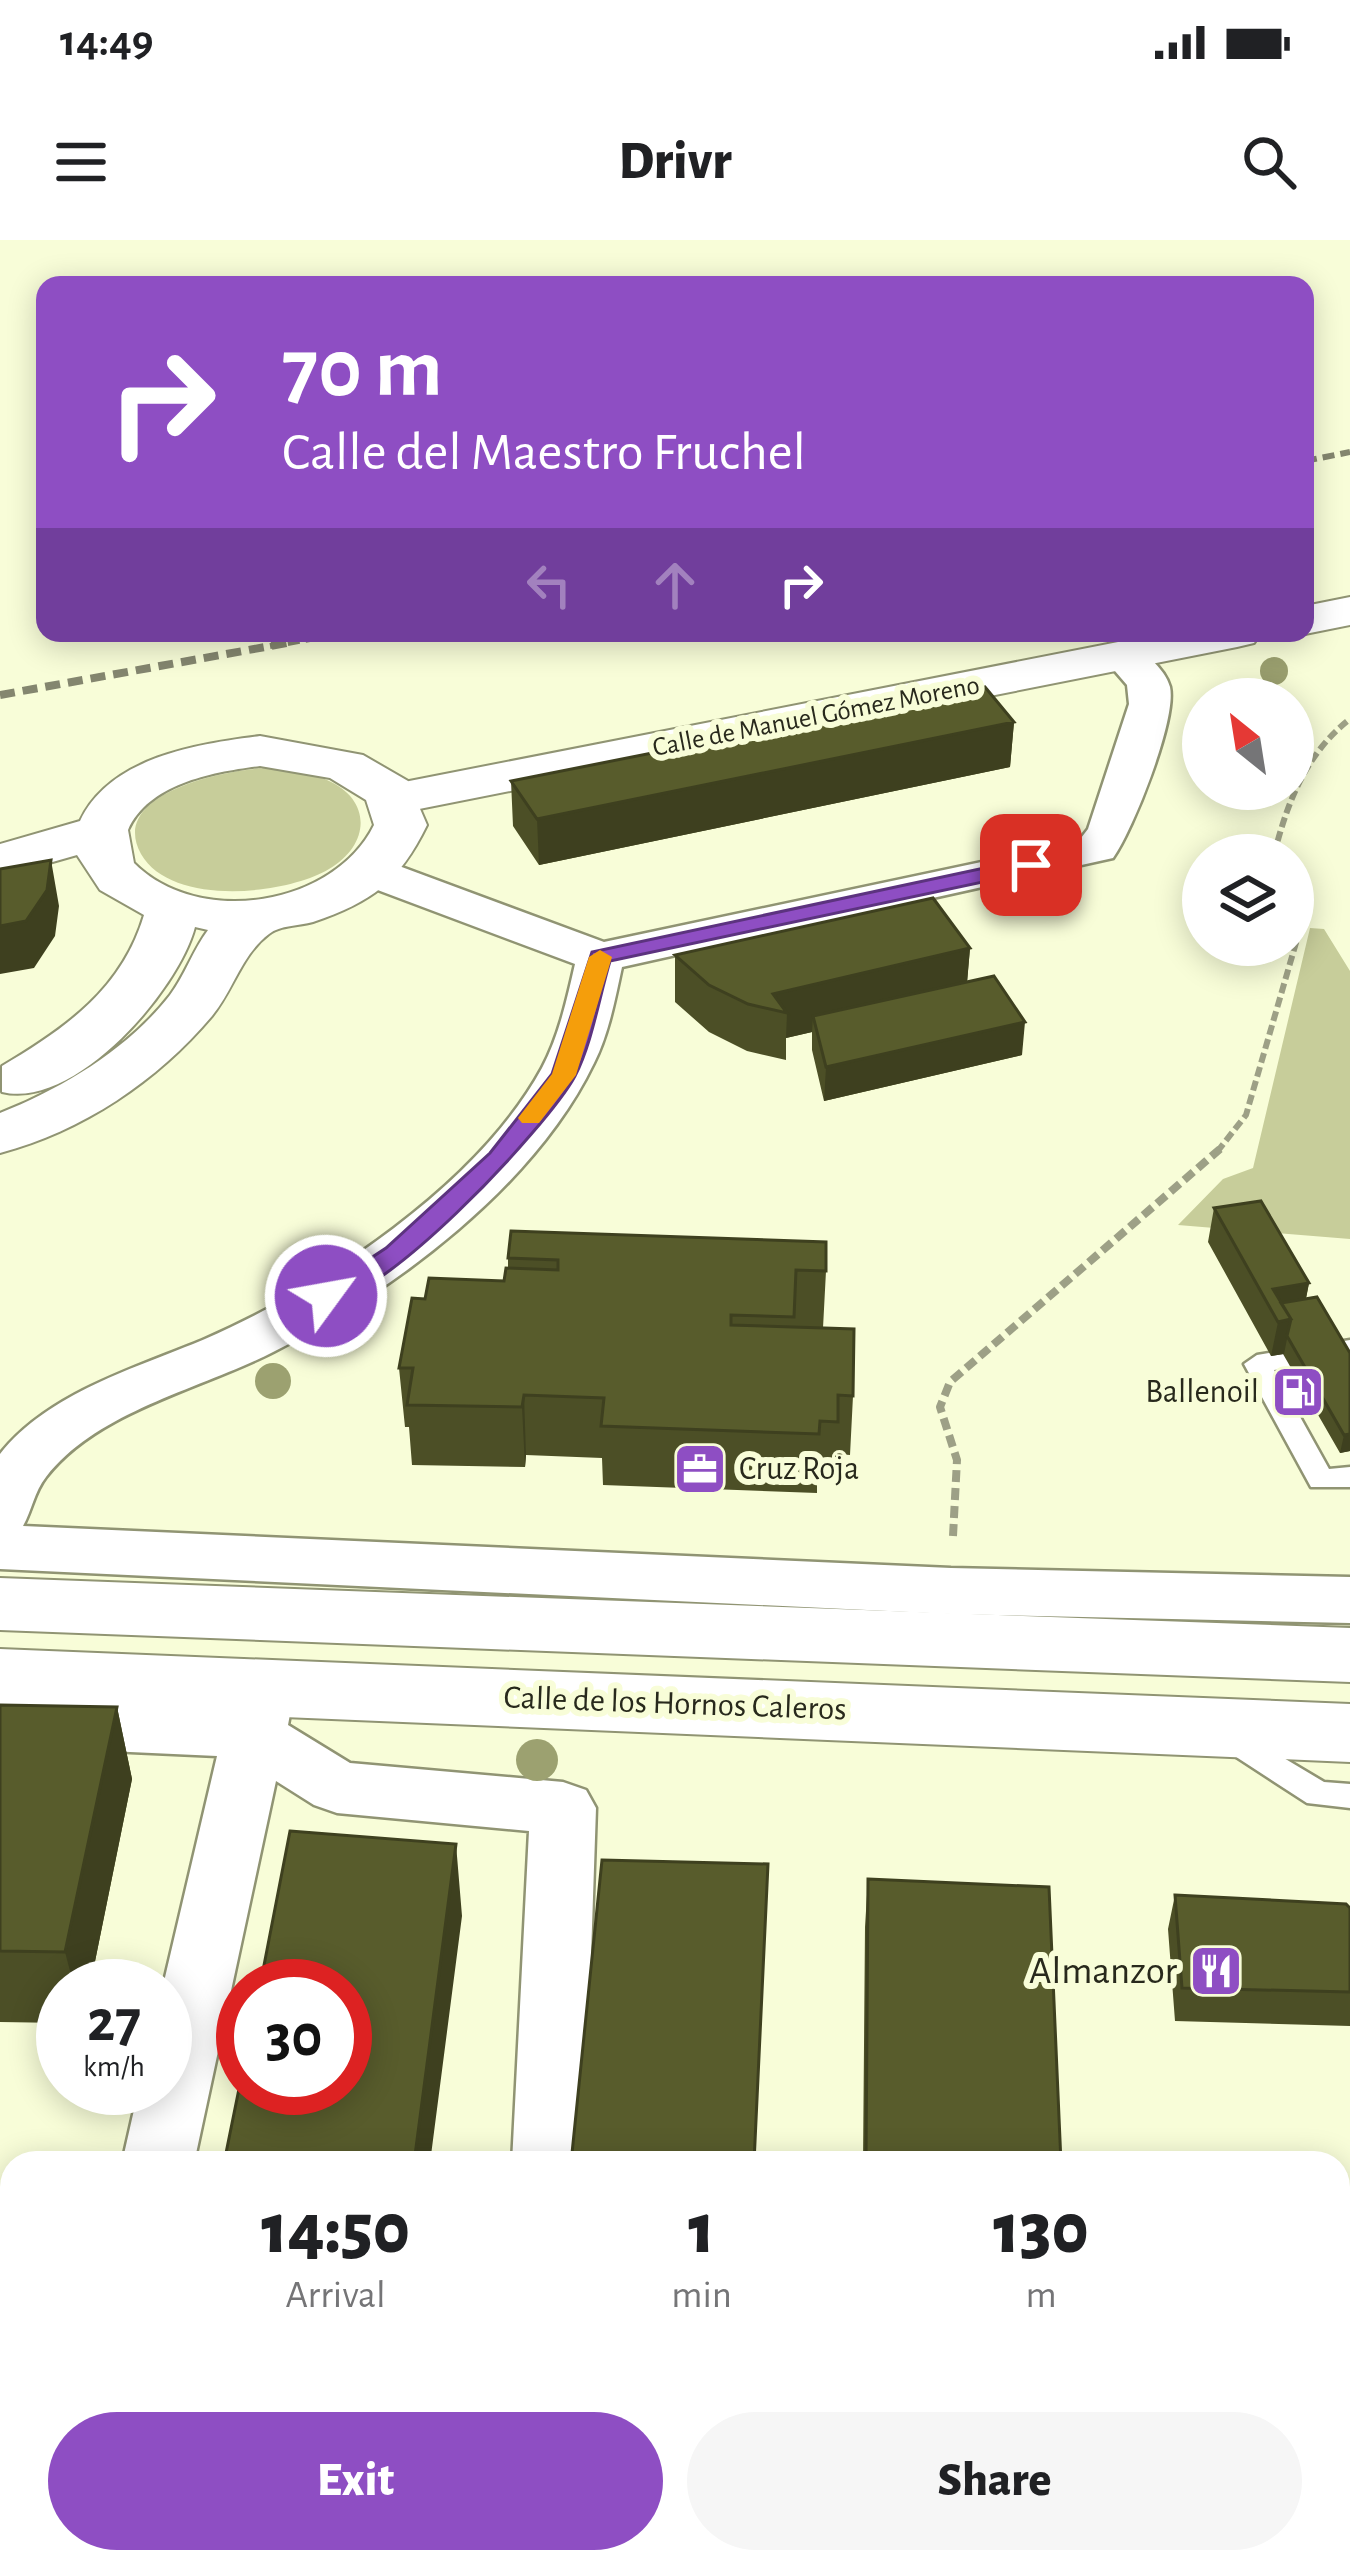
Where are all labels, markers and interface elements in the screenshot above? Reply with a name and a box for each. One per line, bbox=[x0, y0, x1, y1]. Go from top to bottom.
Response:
text: 14:49 bbox=[60, 19, 154, 64]
icon: menu bbox=[48, 129, 114, 195]
icon: search bbox=[1236, 129, 1302, 195]
text: Drivr bbox=[618, 135, 732, 189]
icon: right bbox=[84, 324, 240, 480]
text: 70 m bbox=[282, 328, 443, 412]
text: Calle del Maestro Fruchel bbox=[282, 426, 806, 480]
icon: left bbox=[516, 552, 582, 618]
icon: ahead bbox=[642, 552, 708, 618]
icon: right bbox=[768, 552, 834, 618]
street label: Calle de Manuel Gómez Moreno bbox=[650, 671, 982, 761]
north arrow bbox=[1182, 678, 1314, 810]
map controls bbox=[1182, 678, 1314, 966]
pin bbox=[980, 814, 1082, 916]
icon: arrive bbox=[998, 832, 1064, 898]
button: layers bbox=[1182, 834, 1314, 966]
position arrow bbox=[263, 1233, 389, 1359]
fuel station icon: Ballenoil bbox=[1270, 1364, 1326, 1420]
place label: Ballenoil bbox=[1145, 1376, 1259, 1409]
office icon: Cruz Roja bbox=[672, 1441, 728, 1497]
place label: Cruz Roja bbox=[739, 1453, 859, 1486]
street label: Calle de los Hornos Caleros bbox=[503, 1682, 847, 1726]
restaurant icon: Almanzor bbox=[1188, 1943, 1244, 1999]
place label: Almanzor bbox=[1029, 1952, 1177, 1991]
speed limit sign: 30 bbox=[216, 1959, 372, 2115]
text: 27 bbox=[87, 1992, 141, 2052]
text: km/h bbox=[83, 2052, 145, 2082]
text: 14:50 bbox=[261, 2194, 410, 2266]
text: 1 bbox=[688, 2194, 715, 2266]
text: 130 bbox=[993, 2194, 1089, 2266]
text: Arrival bbox=[285, 2276, 386, 2315]
text: min bbox=[671, 2276, 732, 2315]
text: m bbox=[1025, 2276, 1057, 2315]
button: Exit bbox=[48, 2412, 663, 2550]
button: Share bbox=[687, 2412, 1302, 2550]

